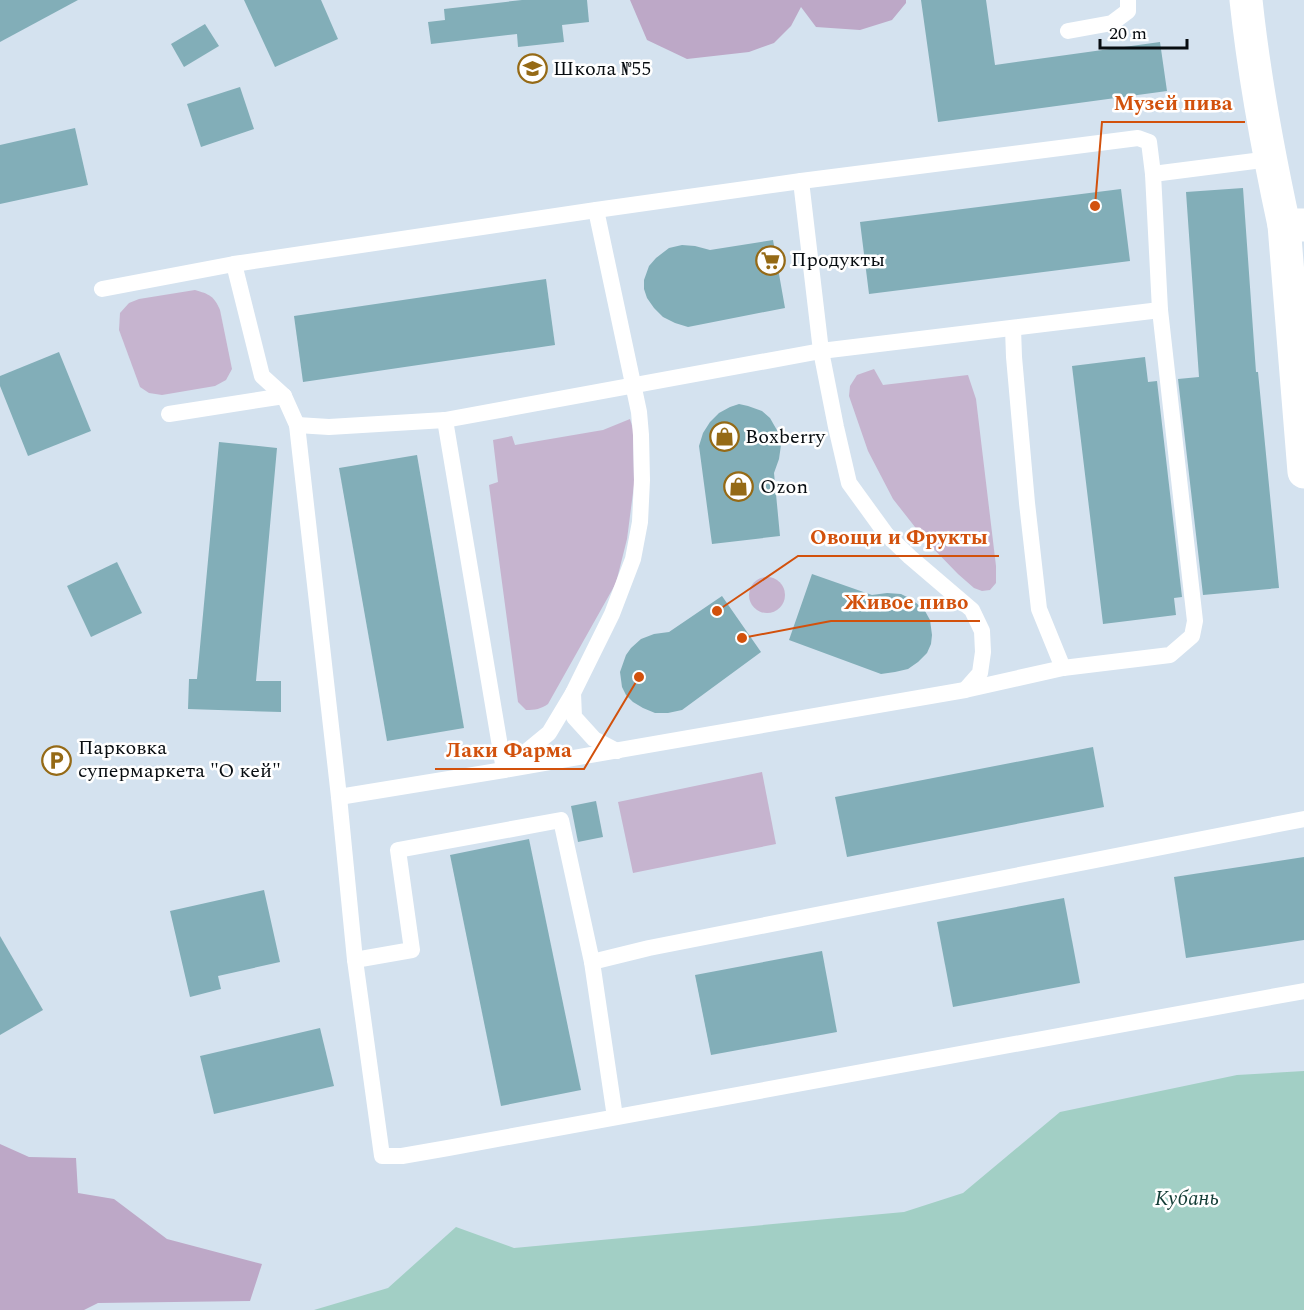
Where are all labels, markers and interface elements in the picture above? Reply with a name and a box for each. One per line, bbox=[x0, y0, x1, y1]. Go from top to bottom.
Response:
scale bar bbox=[1100, 12, 1187, 50]
text: 20 m bbox=[1109, 20, 1147, 47]
school or university icon: Школа №55 bbox=[516, 53, 548, 85]
place label: Школа №55 bbox=[553, 54, 651, 84]
callout: Музей пива bbox=[1102, 83, 1245, 122]
text: Музей пива bbox=[1113, 88, 1233, 120]
supermarket icon: Продукты bbox=[754, 244, 786, 276]
place label: Продукты bbox=[791, 245, 885, 275]
shop icon: Boxberry bbox=[708, 421, 740, 453]
place label: Boxberry bbox=[745, 422, 827, 452]
shop icon: Ozon bbox=[723, 471, 755, 503]
place label: Ozon bbox=[760, 472, 808, 502]
callout: Овощи и Фрукты bbox=[798, 517, 999, 556]
text: Овощи и Фрукты bbox=[810, 522, 988, 554]
callout: Живое пиво bbox=[831, 582, 980, 621]
text: Живое пиво bbox=[843, 587, 969, 619]
callout: Лаки Фарма bbox=[435, 730, 584, 769]
place label: Парковка супермаркета "О кей" bbox=[78, 733, 281, 786]
text: Лаки Фарма bbox=[446, 735, 572, 767]
parking icon: Парковка супермаркета "О кей" bbox=[41, 744, 73, 776]
water label: Кубань bbox=[1155, 1183, 1219, 1215]

